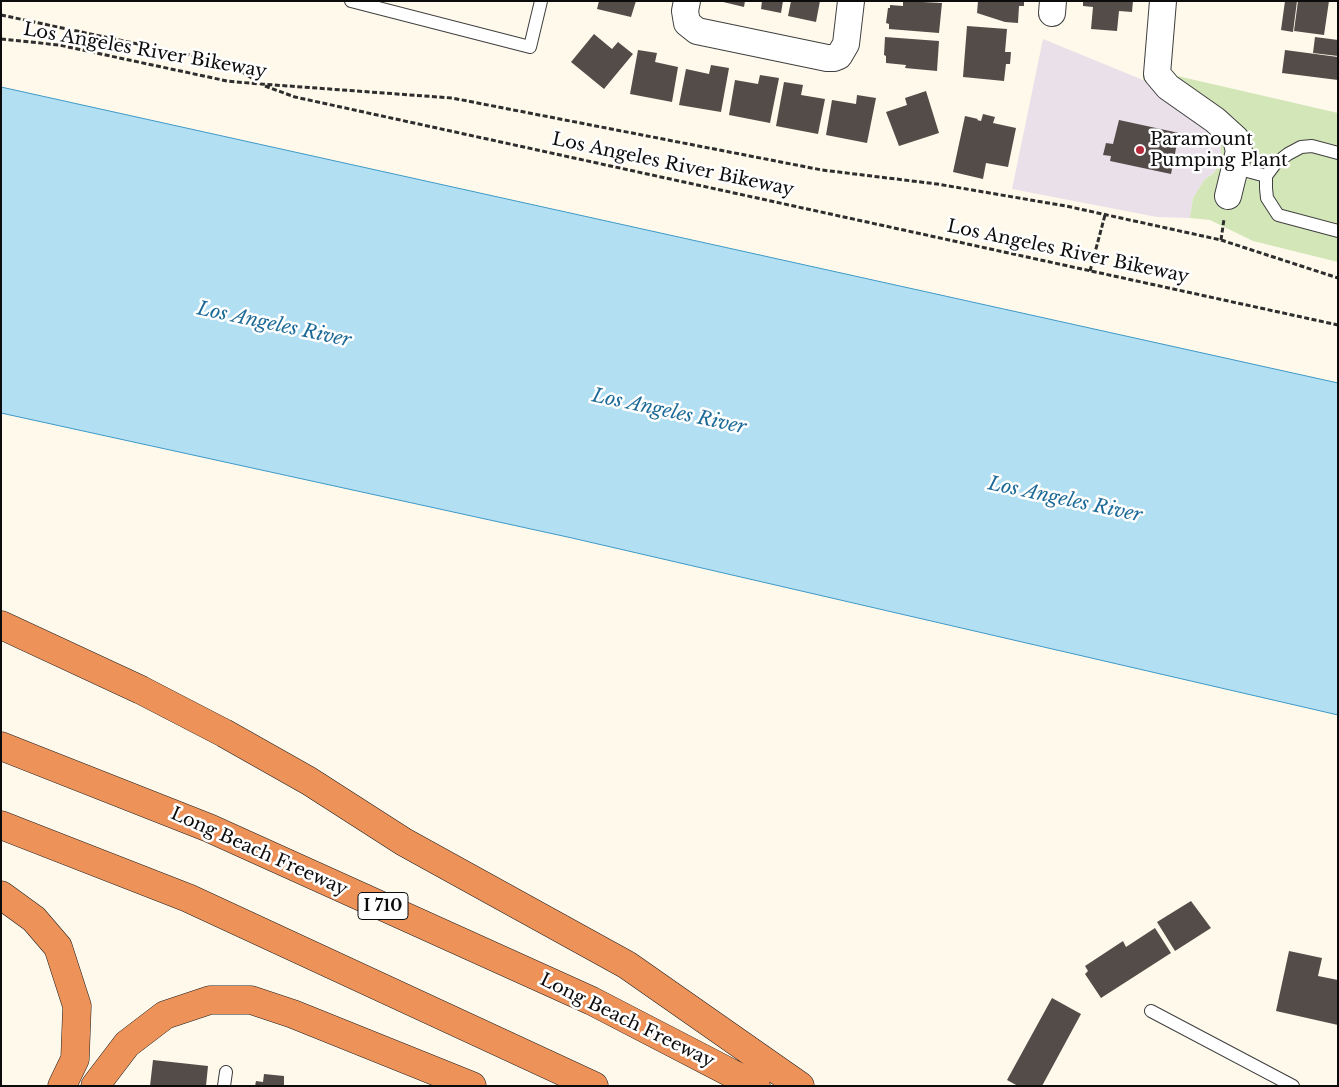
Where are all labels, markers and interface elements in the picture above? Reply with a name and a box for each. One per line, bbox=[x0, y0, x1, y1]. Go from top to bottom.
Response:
street label: Los Angeles River Bikeway bbox=[22, 19, 268, 83]
street label: Los Angeles River Bikeway bbox=[550, 129, 796, 201]
place label: Paramount Pumping Plant bbox=[1150, 129, 1288, 172]
marker: Paramount Pumping Plant bbox=[1134, 144, 1146, 156]
street label: Los Angeles River Bikeway bbox=[945, 216, 1191, 288]
water label: Los Angeles River bbox=[195, 298, 353, 352]
water label: Los Angeles River bbox=[590, 385, 748, 439]
water label: Los Angeles River bbox=[986, 473, 1144, 527]
street label: Long Beach Freeway bbox=[167, 803, 351, 901]
road number: I 710 bbox=[358, 892, 408, 919]
street label: Long Beach Freeway bbox=[536, 969, 718, 1073]

